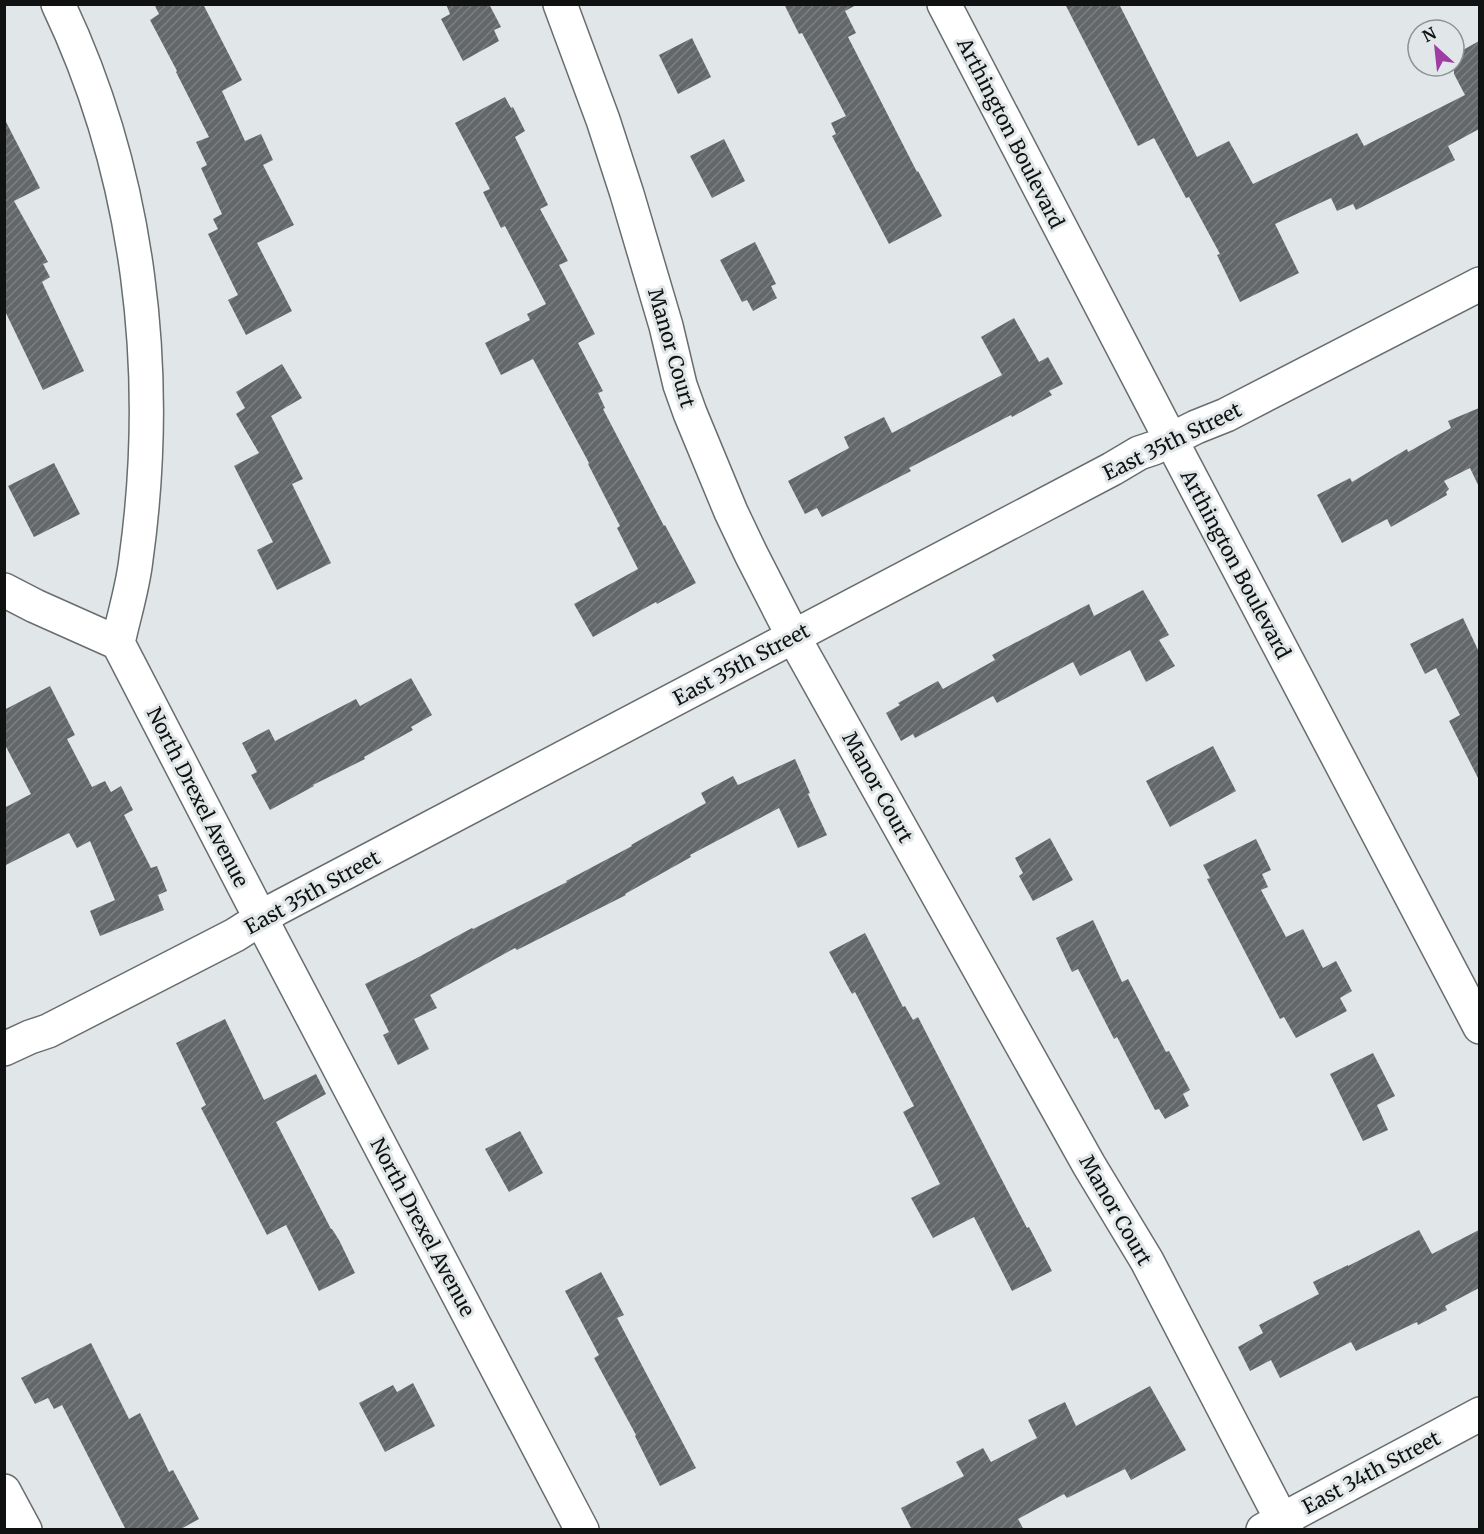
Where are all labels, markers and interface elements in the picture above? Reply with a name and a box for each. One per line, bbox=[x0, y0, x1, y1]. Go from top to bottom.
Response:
north arrow bbox=[1406, 18, 1466, 78]
text: N bbox=[1419, 23, 1440, 46]
street label: Arthington Boulevard bbox=[952, 33, 1070, 232]
street label: Manor Court bbox=[643, 286, 701, 411]
street label: East 35th Street bbox=[1099, 397, 1245, 485]
street label: Arthington Boulevard bbox=[1175, 464, 1296, 663]
street label: East 35th Street bbox=[669, 617, 814, 710]
street label: North Drexel Avenue bbox=[142, 703, 254, 891]
street label: Manor Court bbox=[837, 727, 919, 847]
street label: East 35th Street bbox=[240, 844, 384, 939]
street label: North Drexel Avenue bbox=[365, 1133, 481, 1321]
street label: Manor Court bbox=[1074, 1151, 1158, 1270]
street label: East 34th Street bbox=[1298, 1425, 1444, 1519]

